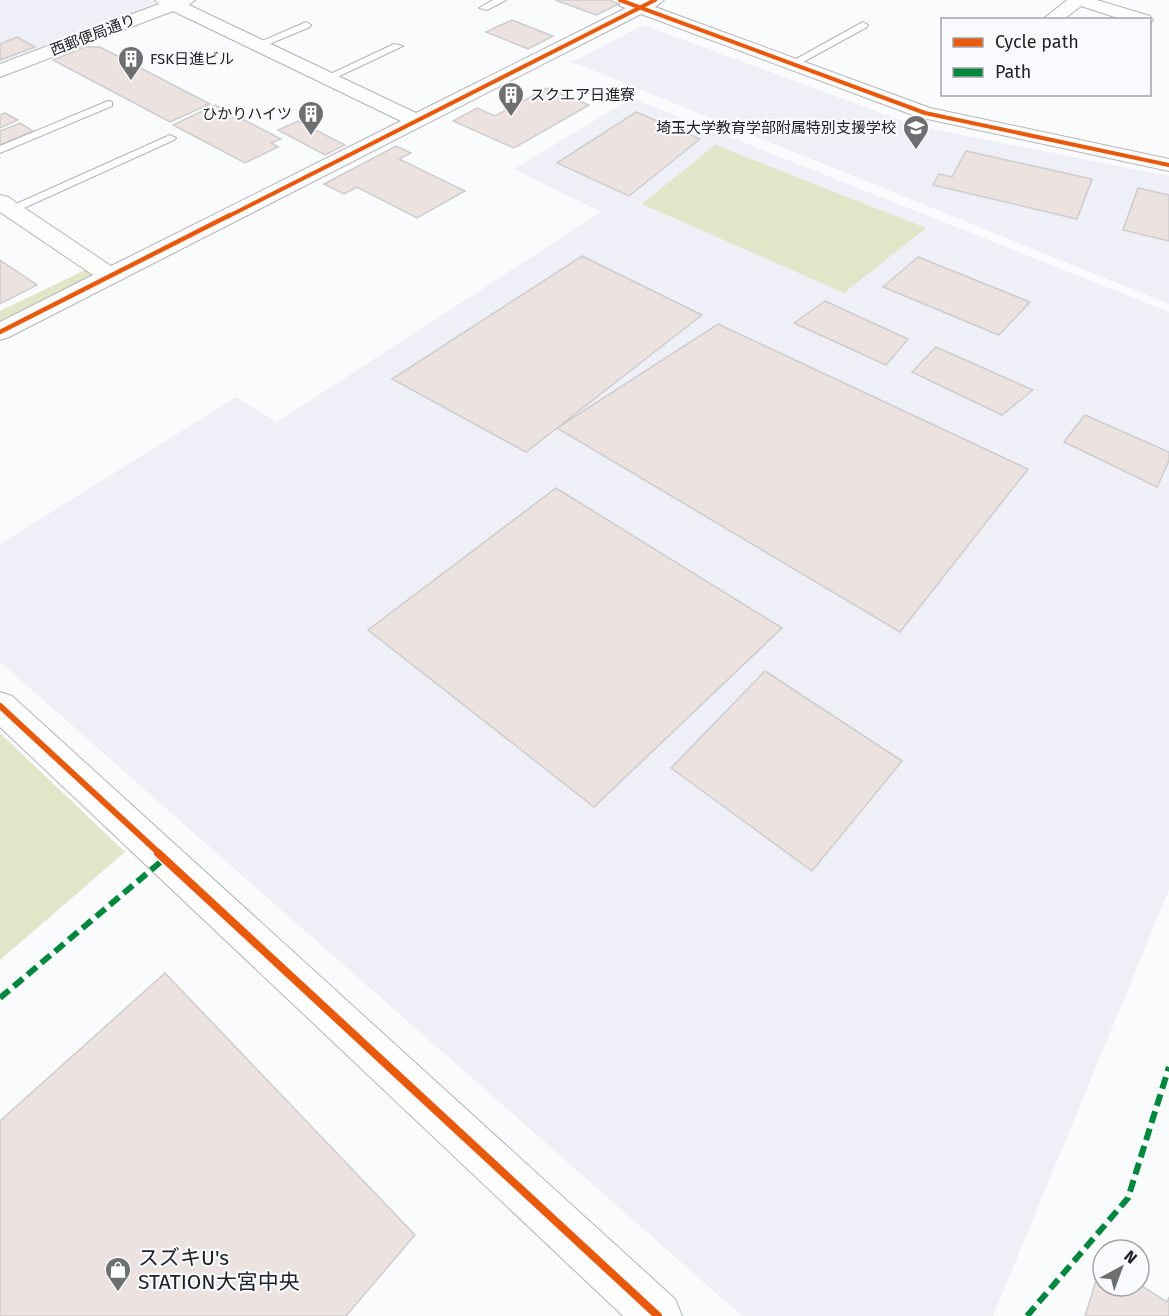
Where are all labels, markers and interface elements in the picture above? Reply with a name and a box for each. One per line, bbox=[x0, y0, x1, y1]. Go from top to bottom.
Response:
street label: 西郵便局通り bbox=[48, 10, 138, 60]
legend bbox=[941, 18, 1151, 96]
text: Cycle path bbox=[995, 31, 1079, 53]
building icon: FSK日進ビル bbox=[116, 44, 146, 82]
place label: FSK日進ビル bbox=[150, 50, 234, 68]
text: Path bbox=[995, 61, 1031, 83]
building icon: スクエア日進寮 bbox=[496, 80, 526, 118]
place label: スクエア日進寮 bbox=[530, 86, 635, 104]
building icon: ひかりハイツ bbox=[296, 99, 326, 137]
place label: ひかりハイツ bbox=[202, 105, 292, 123]
school or university icon: 埼玉大学教育学部附属特別支援学校 bbox=[901, 113, 931, 151]
place label: 埼玉大学教育学部附属特別支援学校 bbox=[656, 119, 896, 137]
north arrow bbox=[1091, 1238, 1151, 1298]
place label: スズキU's STATION大宮中央 bbox=[138, 1245, 300, 1295]
text: N bbox=[1120, 1246, 1141, 1268]
shop icon: スズキU's STATION大宮中央 bbox=[103, 1255, 133, 1293]

